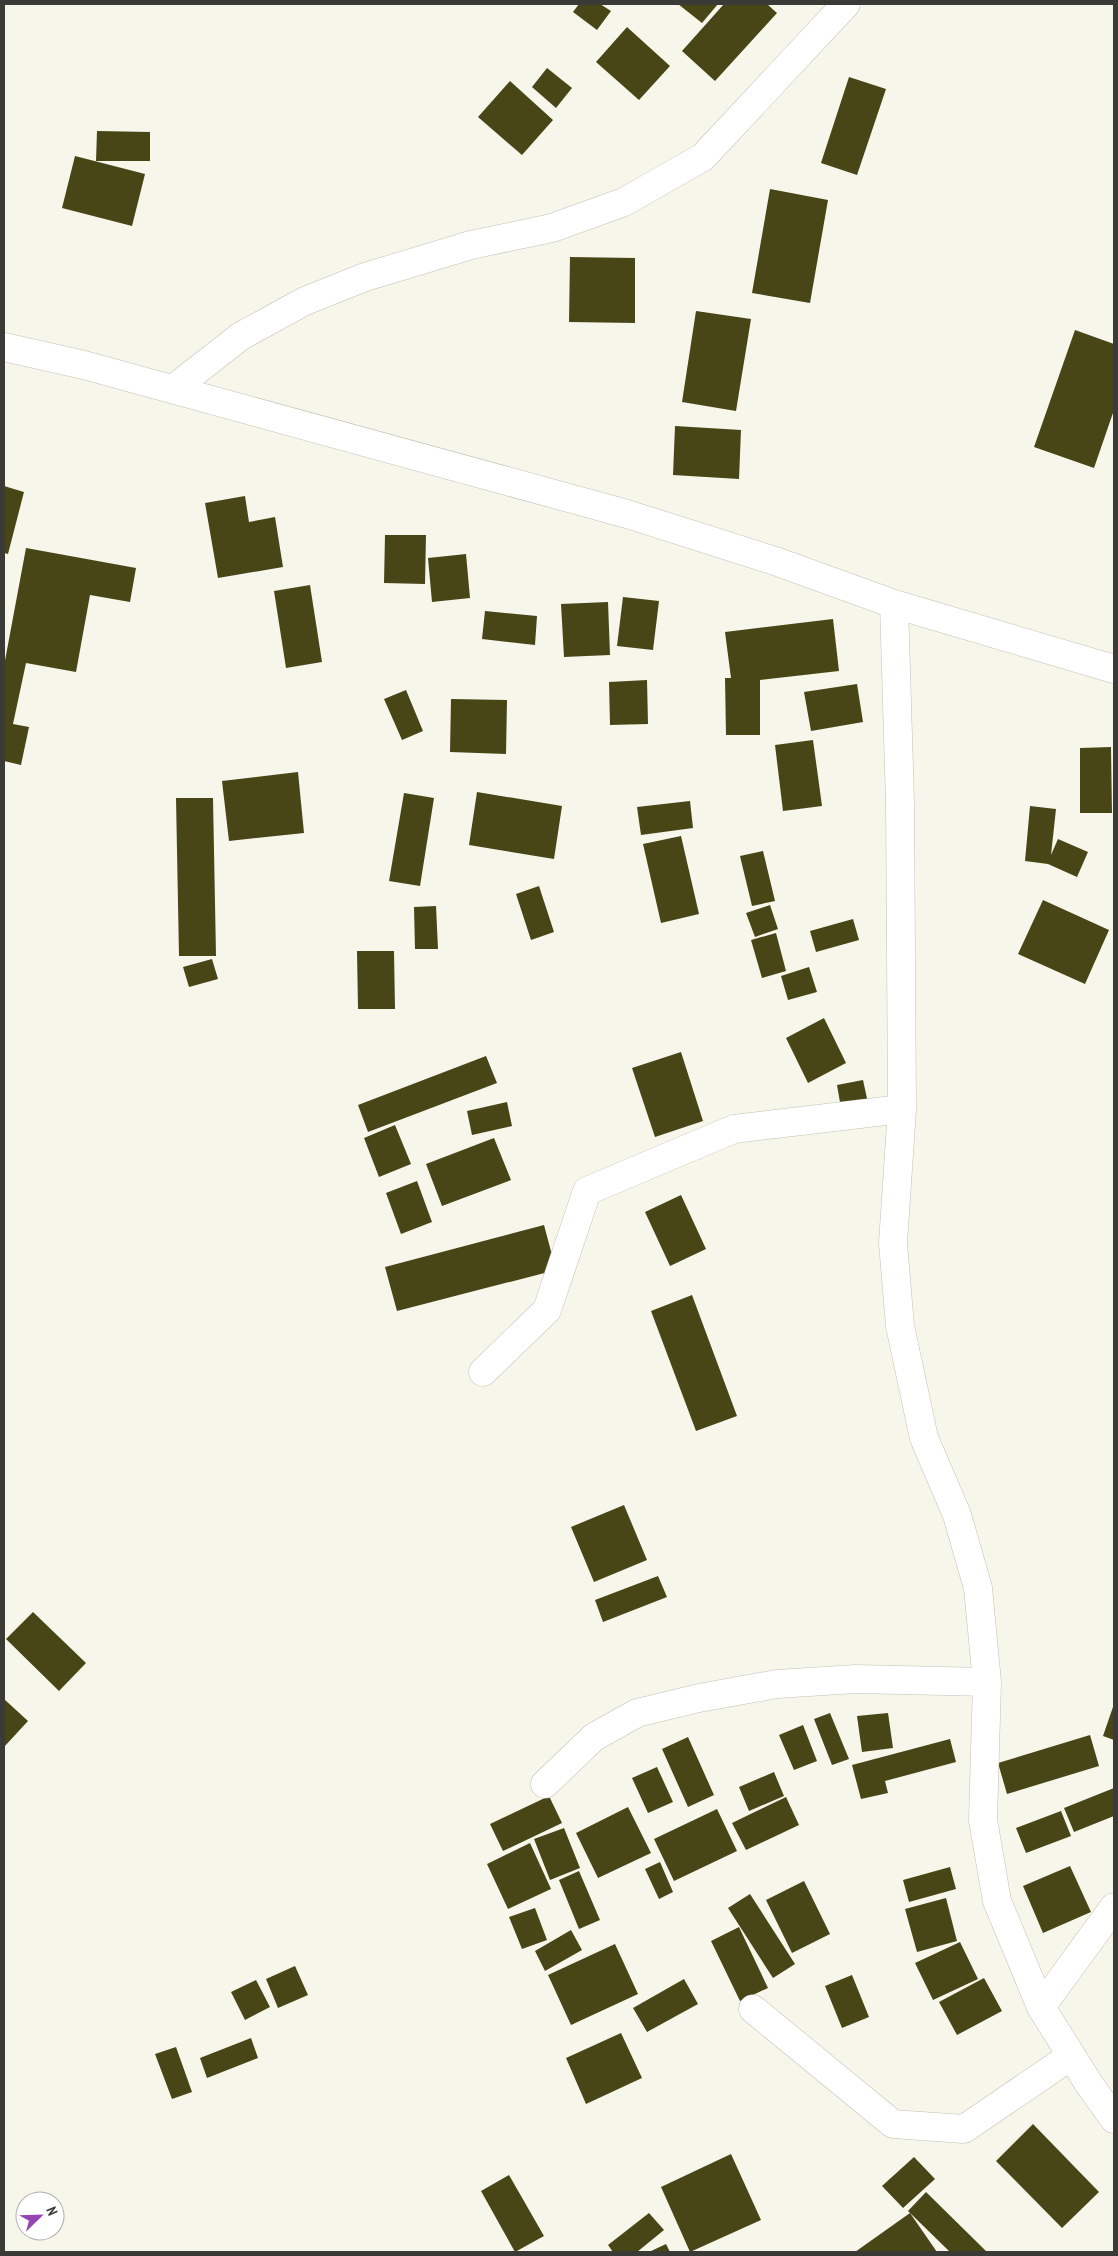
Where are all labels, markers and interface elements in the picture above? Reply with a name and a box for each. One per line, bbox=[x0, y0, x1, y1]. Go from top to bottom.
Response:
north arrow bbox=[15, 2191, 65, 2241]
text: N bbox=[42, 2204, 62, 2218]

